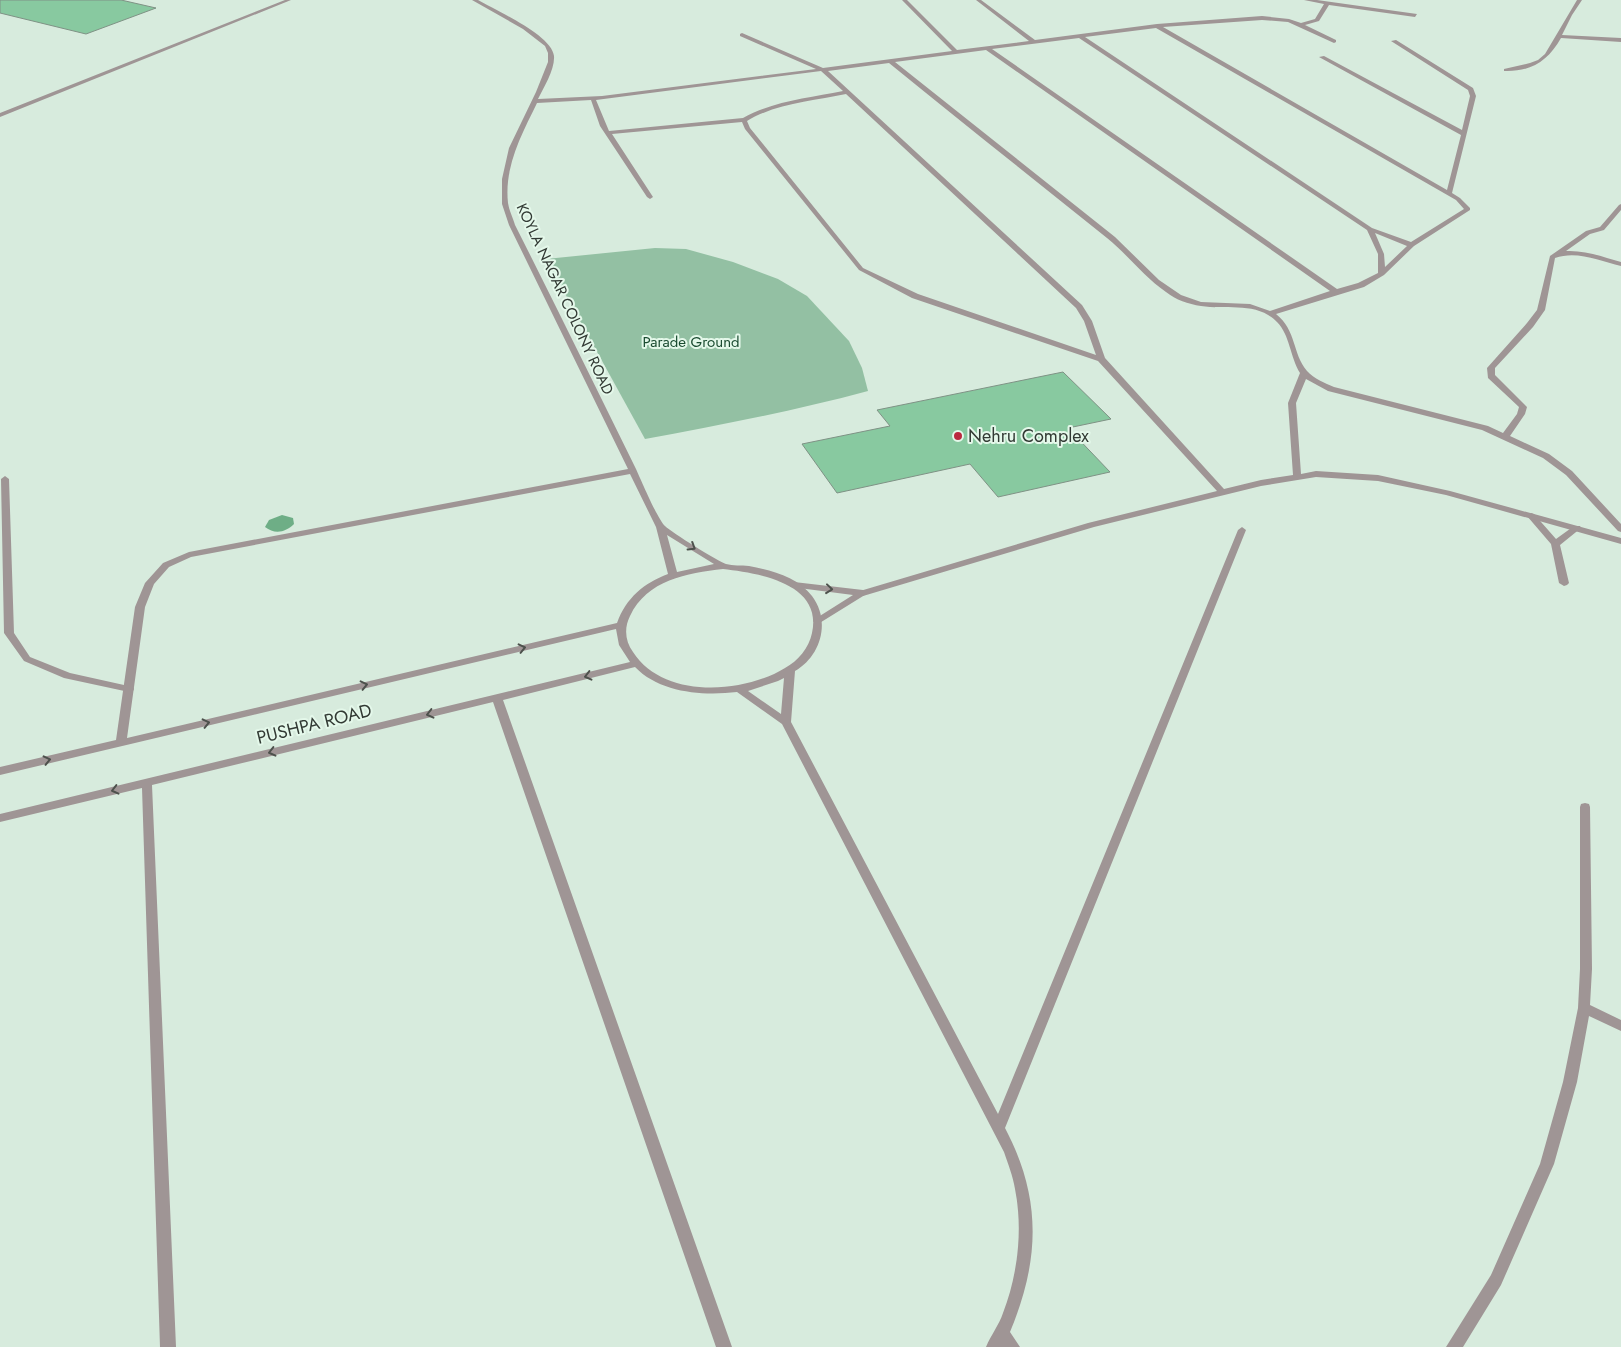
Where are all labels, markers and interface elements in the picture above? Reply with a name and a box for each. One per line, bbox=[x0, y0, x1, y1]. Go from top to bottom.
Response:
street label: KOYLA NAGAR COLONY ROAD bbox=[511, 200, 619, 398]
park label: Parade Ground bbox=[642, 331, 740, 353]
place label: Nehru Complex bbox=[968, 423, 1089, 449]
marker: Nehru Complex bbox=[952, 430, 964, 442]
one-way arrow bbox=[686, 540, 695, 550]
one-way arrow bbox=[825, 583, 833, 594]
one-way arrow bbox=[517, 643, 526, 654]
one-way arrow bbox=[584, 670, 593, 681]
one-way arrow bbox=[359, 680, 368, 691]
street label: PUSHPA ROAD bbox=[254, 697, 374, 751]
one-way arrow bbox=[426, 708, 435, 719]
one-way arrow bbox=[201, 718, 210, 729]
one-way arrow bbox=[268, 746, 277, 757]
one-way arrow bbox=[43, 755, 52, 766]
one-way arrow bbox=[110, 784, 119, 795]

